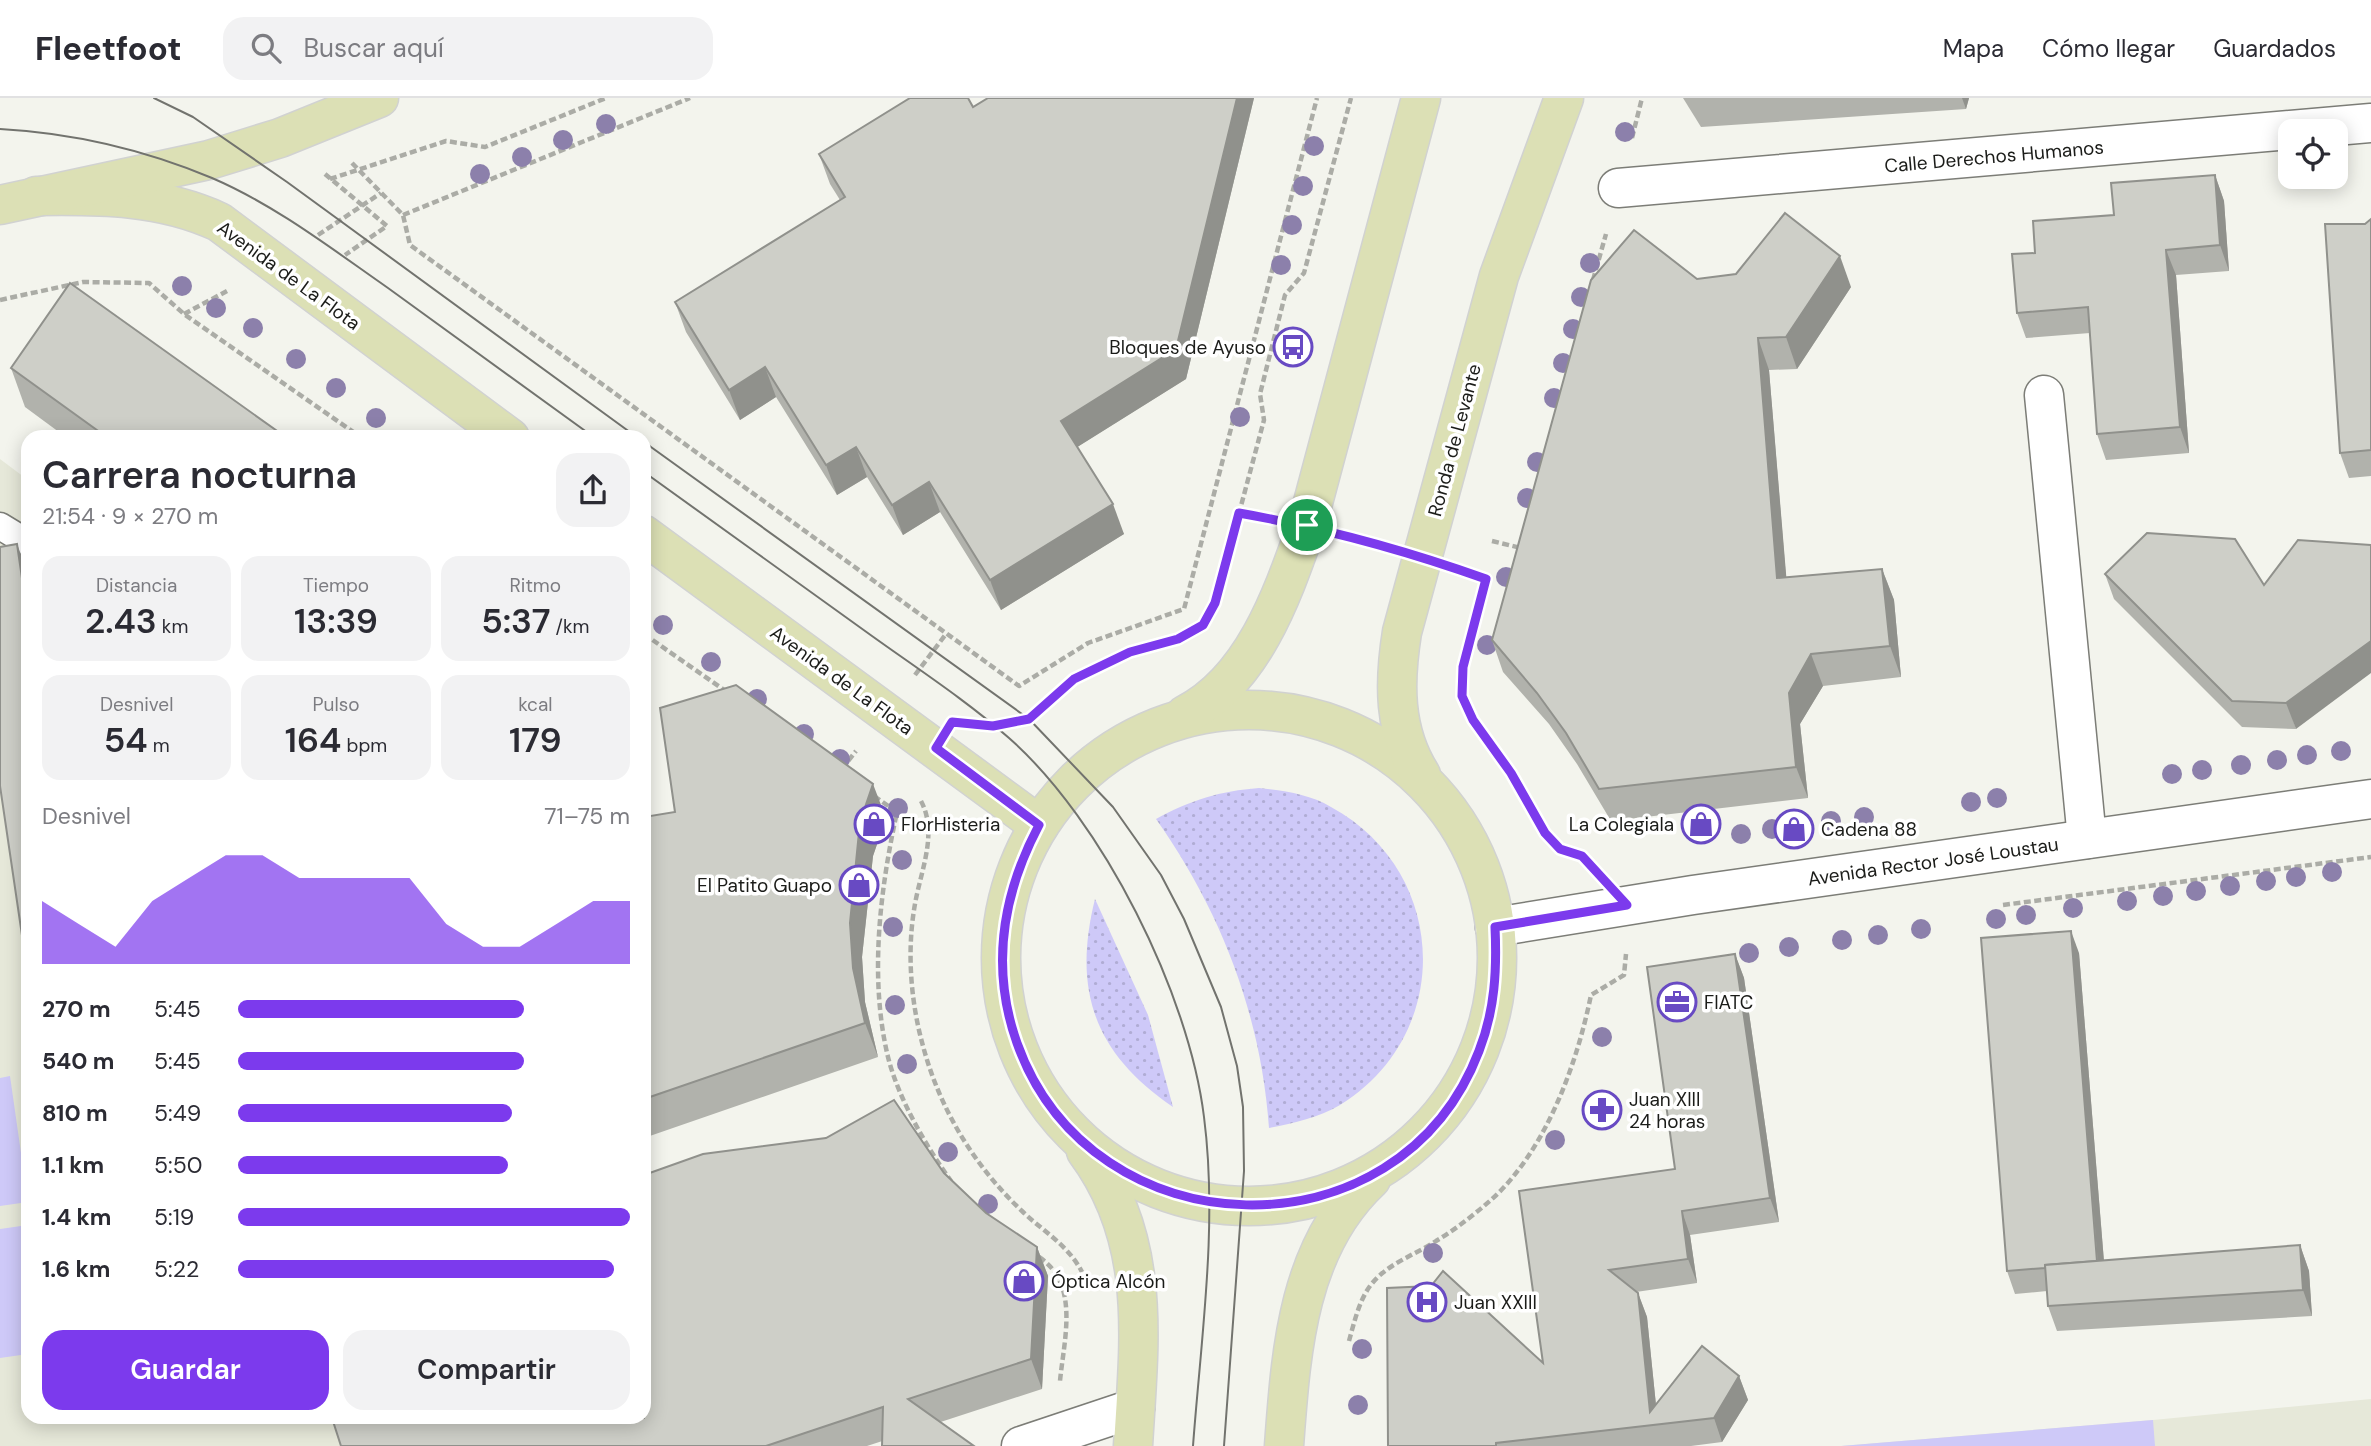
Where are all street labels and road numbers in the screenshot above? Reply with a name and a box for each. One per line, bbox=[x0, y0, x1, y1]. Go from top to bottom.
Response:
street label: Calle Derechos Humanos bbox=[1883, 134, 2105, 179]
street label: Avenida de La Flota bbox=[212, 215, 365, 336]
street label: Ronda de Levante bbox=[1422, 361, 1487, 519]
street label: Avenida de La Flota bbox=[765, 620, 918, 741]
street label: Avenida Rector José Loustau bbox=[1806, 832, 2060, 891]

